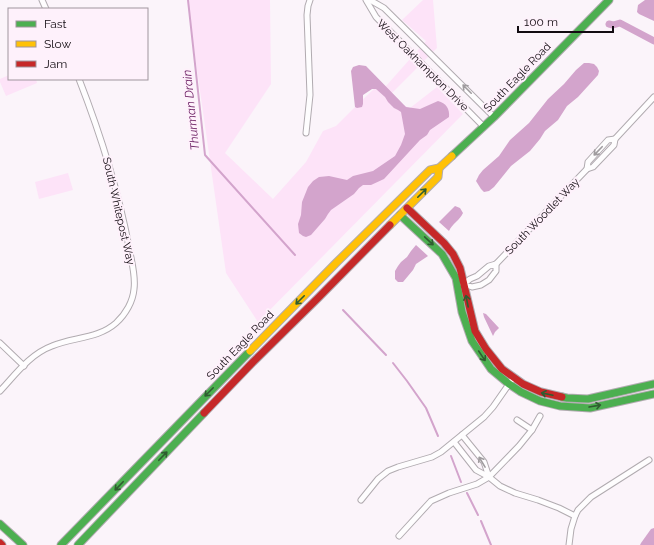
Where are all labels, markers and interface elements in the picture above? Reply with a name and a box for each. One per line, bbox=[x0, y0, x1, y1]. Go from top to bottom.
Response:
legend bbox=[8, 8, 148, 80]
scale bar bbox=[518, 8, 613, 34]
text: 100 m bbox=[524, 15, 558, 29]
text: Fast bbox=[44, 17, 67, 31]
street label: West Oakhampton Drive bbox=[374, 17, 471, 114]
text: Slow bbox=[44, 37, 71, 51]
street label: South Eagle Road bbox=[481, 40, 554, 115]
text: Jam bbox=[44, 57, 67, 71]
water label: Thurman Drain bbox=[180, 69, 202, 151]
one-way arrow bbox=[462, 84, 472, 94]
one-way arrow bbox=[593, 146, 603, 156]
street label: South Whitepost Way bbox=[100, 156, 137, 266]
street label: South Woodlet Way bbox=[503, 175, 582, 257]
one-way arrow bbox=[417, 188, 427, 198]
one-way arrow bbox=[424, 237, 434, 246]
one-way arrow bbox=[463, 294, 471, 307]
one-way arrow bbox=[295, 295, 305, 305]
street label: South Eagle Road bbox=[204, 308, 277, 383]
one-way arrow bbox=[478, 351, 487, 362]
one-way arrow bbox=[204, 388, 214, 397]
one-way arrow bbox=[541, 389, 554, 397]
one-way arrow bbox=[588, 402, 601, 410]
one-way arrow bbox=[158, 451, 168, 461]
one-way arrow bbox=[478, 456, 486, 468]
one-way arrow bbox=[114, 481, 124, 491]

